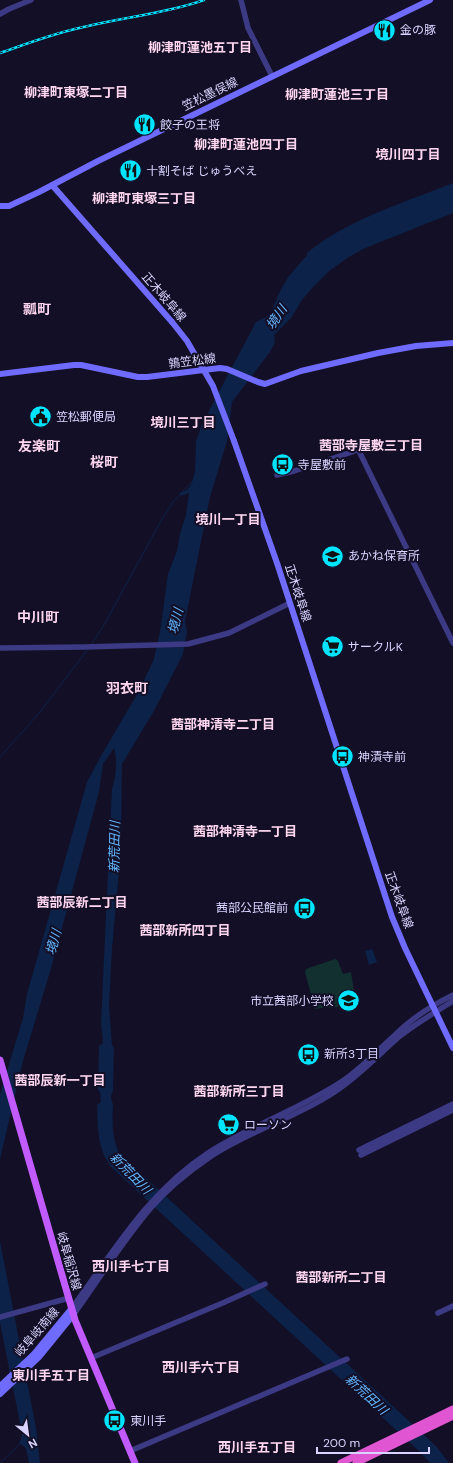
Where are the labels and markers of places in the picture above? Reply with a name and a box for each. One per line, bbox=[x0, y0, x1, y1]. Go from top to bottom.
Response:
restaurant icon: 金の豚 bbox=[371, 17, 397, 43]
place label: 金の豚 bbox=[400, 22, 436, 38]
restaurant icon: 餃子の王将 bbox=[132, 112, 158, 138]
place label: 餃子の王将 bbox=[160, 117, 220, 133]
restaurant icon: 十割そば じゅうべえ bbox=[118, 158, 144, 184]
place label: 十割そば じゅうべえ bbox=[146, 163, 257, 179]
public building icon: 笠松郵便局 bbox=[27, 404, 53, 430]
place label: 笠松郵便局 bbox=[56, 409, 116, 425]
bus stop icon: 寺屋敷前 bbox=[269, 452, 295, 478]
place label: 寺屋敷前 bbox=[298, 457, 346, 473]
school or university icon: あかね保育所 bbox=[319, 543, 345, 569]
place label: あかね保育所 bbox=[348, 548, 420, 564]
supermarket icon: サークルK bbox=[320, 634, 346, 660]
place label: サークルK bbox=[348, 639, 403, 655]
bus stop icon: 神漬寺前 bbox=[330, 744, 356, 770]
place label: 神漬寺前 bbox=[358, 749, 406, 765]
bus stop icon: 茜部公民館前 bbox=[291, 895, 317, 921]
place label: 茜部公民館前 bbox=[216, 900, 288, 916]
school or university icon: 市立茜部小学校 bbox=[336, 988, 362, 1014]
place label: 市立茜部小学校 bbox=[250, 993, 334, 1009]
bus stop icon: 新所3丁目 bbox=[296, 1041, 322, 1067]
place label: 新所3丁目 bbox=[324, 1046, 379, 1062]
supermarket icon: ローソン bbox=[215, 1112, 241, 1138]
place label: ローソン bbox=[244, 1117, 292, 1133]
bus stop icon: 東川手 bbox=[101, 1408, 127, 1434]
place label: 東川手 bbox=[130, 1413, 166, 1429]

